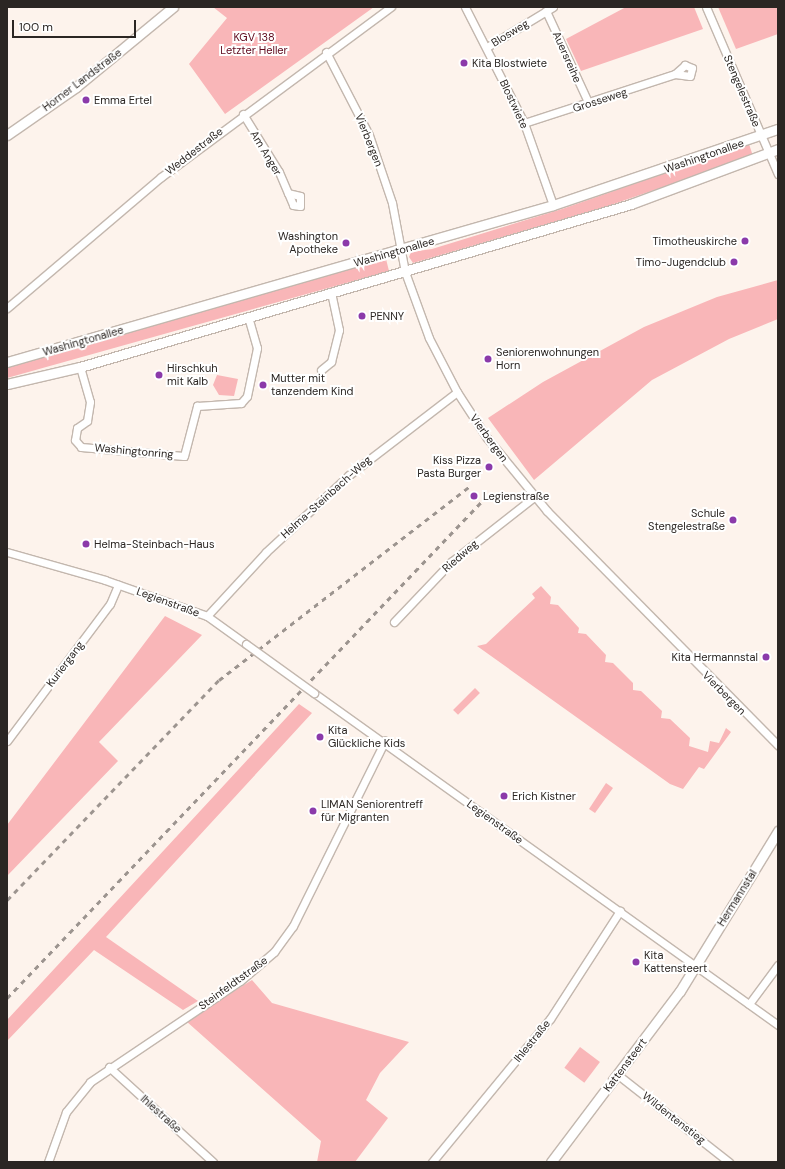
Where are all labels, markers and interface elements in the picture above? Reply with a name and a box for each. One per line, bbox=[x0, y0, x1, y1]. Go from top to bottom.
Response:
scale bar bbox=[14, 12, 138, 38]
street label: Blosweg bbox=[489, 16, 531, 50]
text: 100 m bbox=[19, 19, 53, 35]
street label: Auersreihe bbox=[550, 29, 584, 85]
park label: KGV 138 Letzter Heller bbox=[220, 31, 288, 57]
street label: Horner Landstraße bbox=[40, 46, 124, 114]
street label: Stengelestraße bbox=[721, 53, 763, 129]
place label: Kita Blostwiete bbox=[472, 56, 547, 70]
marker: Kita Blostwiete bbox=[459, 58, 469, 68]
street label: Blostwiete bbox=[497, 77, 531, 131]
street label: Grosseweg bbox=[571, 85, 629, 115]
place label: Emma Ertel bbox=[94, 93, 152, 107]
marker: Emma Ertel bbox=[81, 95, 91, 105]
street label: Vierbergen bbox=[352, 112, 386, 168]
street label: Weddestraße bbox=[163, 124, 225, 178]
street label: Am Anger bbox=[247, 128, 285, 178]
street label: Washingtonallee bbox=[662, 136, 746, 176]
place label: Washington Apotheke bbox=[278, 230, 338, 256]
street label: Washingtonallee bbox=[352, 234, 436, 270]
place label: Timotheuskirche bbox=[652, 234, 737, 248]
marker: Timotheuskirche bbox=[740, 236, 750, 246]
marker: Washington Apotheke bbox=[341, 238, 351, 248]
place label: Timo-Jugendclub bbox=[636, 255, 726, 269]
marker: Timo-Jugendclub bbox=[729, 257, 739, 267]
place label: PENNY bbox=[370, 309, 404, 323]
marker: PENNY bbox=[357, 311, 367, 321]
street label: Washingtonallee bbox=[41, 323, 125, 359]
place label: Seniorenwohnungen Horn bbox=[496, 346, 599, 372]
marker: Seniorenwohnungen Horn bbox=[483, 354, 493, 364]
place label: Hirschkuh mit Kalb bbox=[167, 362, 218, 388]
marker: Hirschkuh mit Kalb bbox=[154, 370, 164, 380]
place label: Mutter mit tanzendem Kind bbox=[271, 372, 353, 398]
marker: Mutter mit tanzendem Kind bbox=[258, 380, 268, 390]
street label: Vierbergen bbox=[467, 412, 511, 464]
street label: Washingtonring bbox=[94, 441, 174, 461]
street label: Helma-Steinbach-Weg bbox=[278, 453, 374, 541]
place label: Kiss Pizza Pasta Burger bbox=[417, 454, 481, 480]
marker: Kiss Pizza Pasta Burger bbox=[484, 462, 494, 472]
place label: Legienstraße bbox=[483, 489, 549, 503]
marker: Legienstraße bbox=[468, 490, 480, 502]
place label: Schule Stengelestraße bbox=[648, 507, 725, 533]
marker: Schule Stengelestraße bbox=[728, 515, 738, 525]
place label: Helma-Steinbach-Haus bbox=[94, 537, 214, 551]
street label: Riedweg bbox=[439, 537, 481, 575]
marker: Helma-Steinbach-Haus bbox=[81, 539, 91, 549]
street label: Legienstraße bbox=[135, 584, 201, 620]
street label: Kuriergang bbox=[43, 638, 87, 690]
place label: Kita Hermannstal bbox=[671, 650, 758, 664]
marker: Kita Hermannstal bbox=[761, 652, 771, 662]
street label: Vierbergen bbox=[700, 669, 748, 717]
place label: Kita Glückliche Kids bbox=[328, 724, 405, 750]
marker: Kita Glückliche Kids bbox=[315, 732, 325, 742]
place label: Erich Kistner bbox=[512, 789, 576, 803]
marker: Erich Kistner bbox=[499, 791, 509, 801]
street label: Legienstraße bbox=[464, 797, 526, 847]
place label: LIMAN Seniorentreff für Migranten bbox=[321, 798, 423, 824]
marker: LIMAN Seniorentreff für Migranten bbox=[308, 806, 318, 816]
street label: Hermannstal bbox=[714, 867, 760, 929]
place label: Kita Kattensteert bbox=[644, 949, 707, 975]
street label: Steinfeldtstraße bbox=[196, 954, 270, 1012]
marker: Kita Kattensteert bbox=[631, 957, 641, 967]
street label: Ihlestraße bbox=[511, 1017, 553, 1065]
street label: Kattensteert bbox=[601, 1036, 649, 1094]
street label: Wildentenstieg bbox=[640, 1089, 708, 1147]
street label: Ihlestraße bbox=[138, 1092, 184, 1136]

